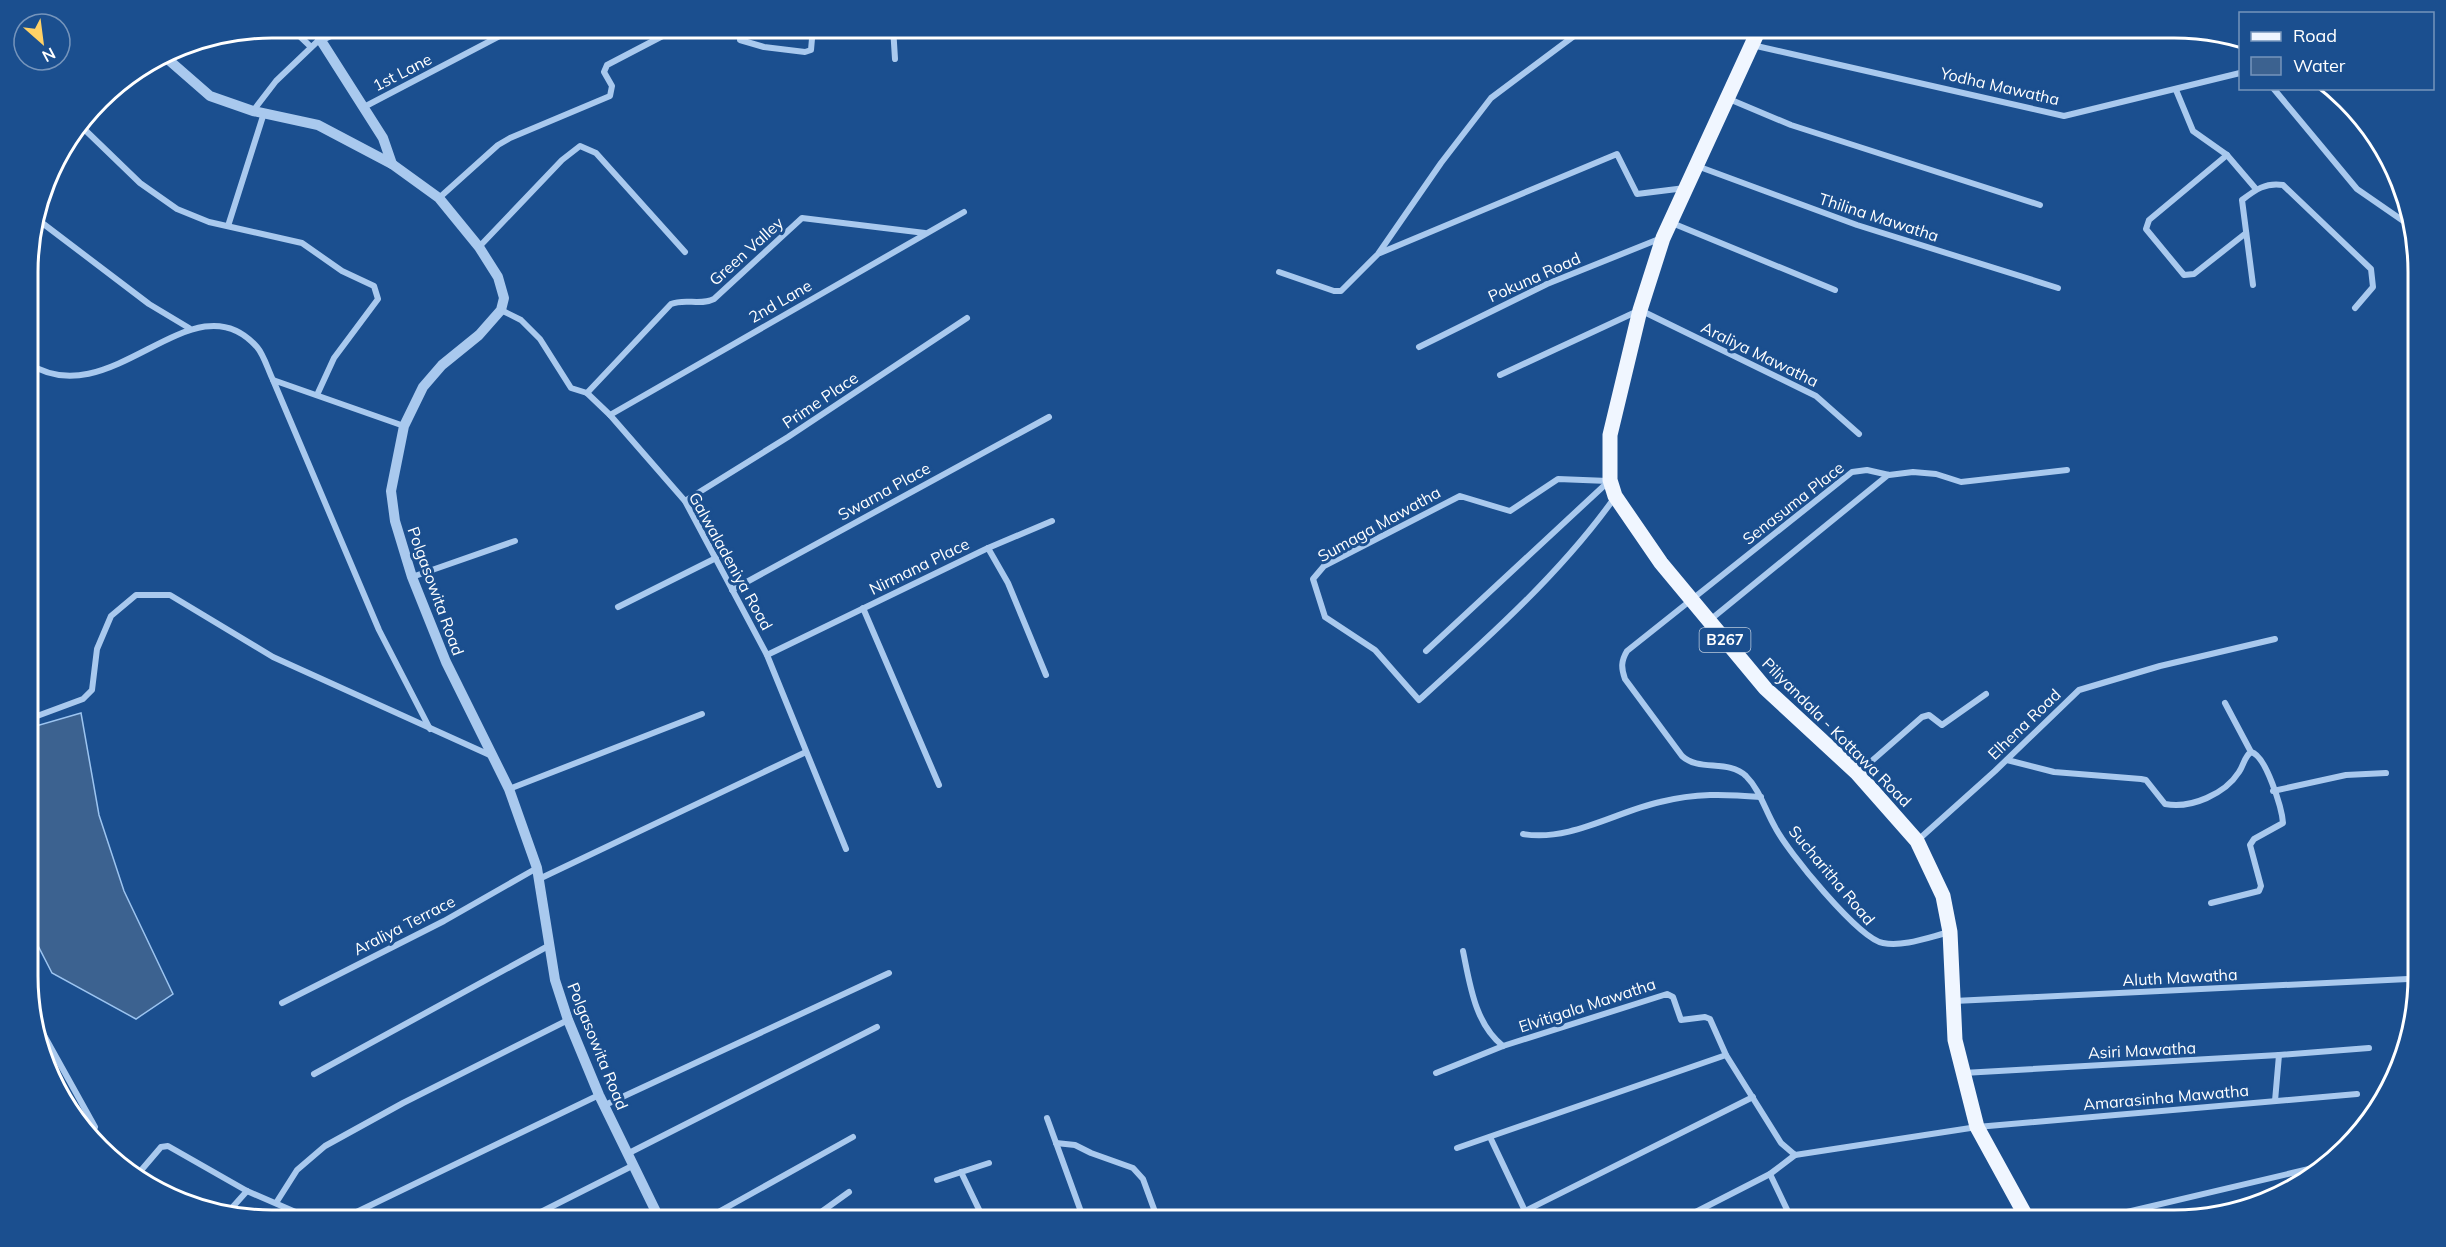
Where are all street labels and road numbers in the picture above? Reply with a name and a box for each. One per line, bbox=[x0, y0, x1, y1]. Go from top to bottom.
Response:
street label: 1st Lane bbox=[369, 49, 435, 95]
street label: Yodha Mawatha bbox=[1938, 62, 2061, 109]
street label: Thilina Mawatha bbox=[1817, 188, 1941, 246]
street label: Green Valley bbox=[705, 212, 788, 290]
street label: Pokuna Road bbox=[1485, 248, 1583, 306]
street label: 2nd Lane bbox=[745, 275, 815, 327]
street label: Araliya Mawatha bbox=[1698, 317, 1822, 391]
street label: Prime Place bbox=[778, 367, 862, 433]
street label: Swarna Place bbox=[834, 457, 934, 525]
street label: Senasuma Place bbox=[1738, 457, 1848, 549]
street label: Sumaga Mawatha bbox=[1314, 482, 1444, 566]
street label: Galwaladeniya Road bbox=[685, 489, 777, 633]
street label: Polgasowita Road bbox=[403, 524, 469, 658]
street label: Nirmana Place bbox=[866, 533, 972, 599]
road number: B267 bbox=[1700, 628, 1750, 652]
street label: Piliyandala - Kottawa Road bbox=[1758, 653, 1916, 811]
street label: Elhena Road bbox=[1983, 684, 2065, 764]
street label: Sucharitha Road bbox=[1785, 821, 1879, 929]
street label: Araliya Terrace bbox=[350, 891, 458, 959]
street label: Aluth Mawatha bbox=[2122, 964, 2238, 990]
street label: Elvitigala Mawatha bbox=[1516, 973, 1658, 1037]
street label: Polgasowita Road bbox=[563, 979, 633, 1113]
street label: Asiri Mawatha bbox=[2087, 1037, 2197, 1063]
street label: Amarasinha Mawatha bbox=[2082, 1080, 2250, 1114]

